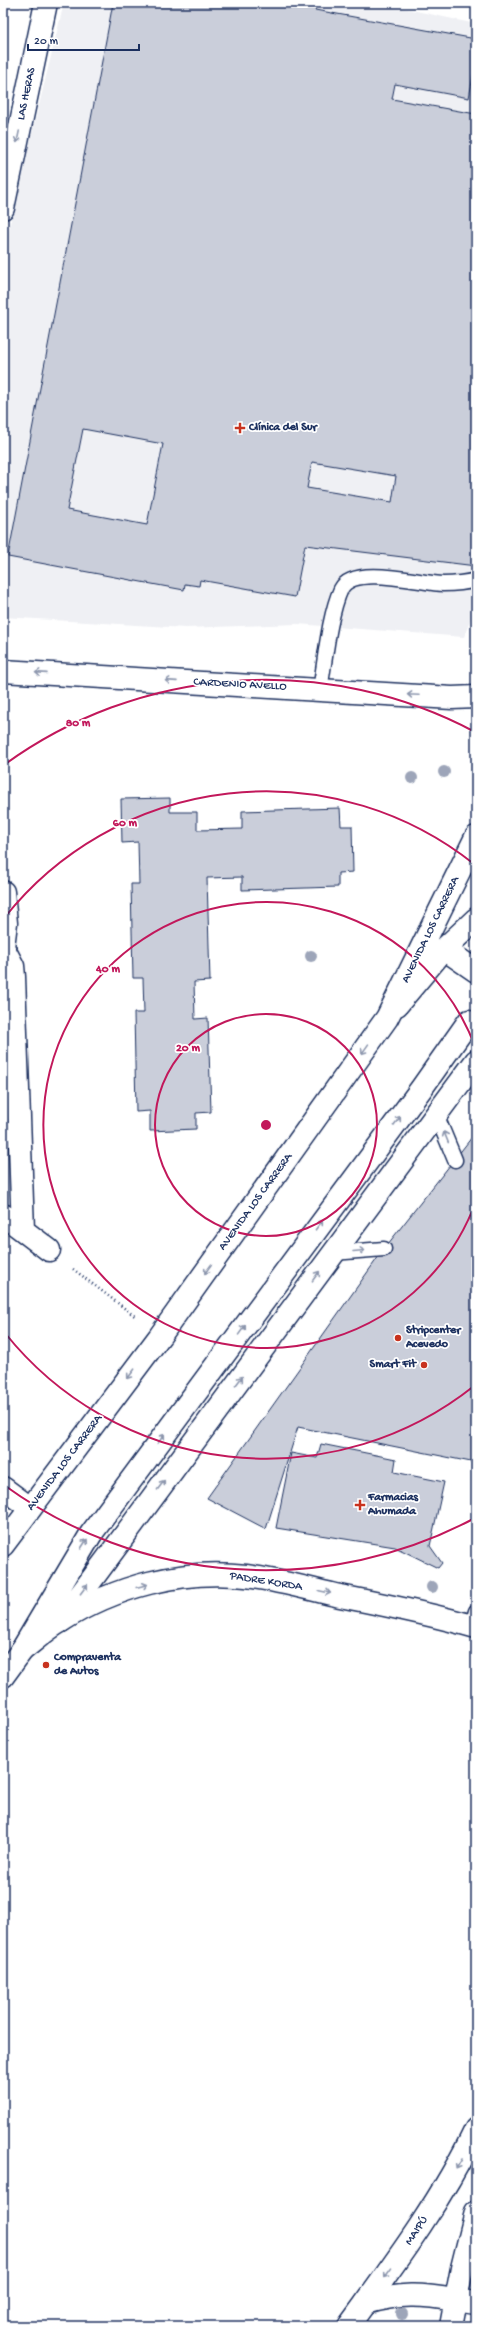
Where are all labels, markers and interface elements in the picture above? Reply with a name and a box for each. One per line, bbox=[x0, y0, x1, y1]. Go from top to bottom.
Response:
scale bar bbox=[28, 26, 139, 52]
text: 20 m bbox=[34, 35, 59, 49]
street label: LAS HERAS bbox=[15, 66, 39, 121]
one-way arrow bbox=[13, 130, 21, 143]
place label: Clínica del Sur bbox=[248, 421, 319, 435]
marker: Clínica del Sur bbox=[234, 422, 246, 434]
one-way arrow bbox=[35, 670, 48, 677]
street label: CARDENIO AVELLO bbox=[193, 676, 287, 694]
one-way arrow bbox=[165, 678, 178, 685]
one-way arrow bbox=[407, 692, 420, 699]
text: 80 m bbox=[66, 717, 91, 731]
text: 60 m bbox=[113, 817, 138, 831]
street label: AVENIDA LOS CARRERA bbox=[399, 874, 463, 986]
text: 40 m bbox=[95, 963, 120, 977]
text: 20 m bbox=[176, 1042, 201, 1056]
one-way arrow bbox=[361, 1044, 369, 1055]
one-way arrow bbox=[393, 1116, 401, 1127]
centre of rings bbox=[259, 1118, 273, 1132]
one-way arrow bbox=[441, 1131, 449, 1143]
street label: AVENIDA LOS CARRERA bbox=[216, 1150, 297, 1253]
one-way arrow bbox=[315, 1220, 323, 1231]
one-way arrow bbox=[352, 1248, 365, 1255]
one-way arrow bbox=[204, 1264, 212, 1275]
one-way arrow bbox=[312, 1271, 320, 1282]
place label: Stripcenter Acevedo bbox=[405, 1324, 462, 1352]
one-way arrow bbox=[238, 1325, 246, 1336]
marker: Stripcenter Acevedo bbox=[393, 1333, 403, 1343]
place label: Smart Fit bbox=[370, 1358, 417, 1372]
marker: Smart Fit bbox=[419, 1360, 429, 1370]
one-way arrow bbox=[127, 1369, 135, 1380]
one-way arrow bbox=[235, 1375, 243, 1386]
street label: AVENIDA LOS CARRERA bbox=[24, 1411, 106, 1514]
one-way arrow bbox=[157, 1434, 166, 1445]
one-way arrow bbox=[157, 1480, 165, 1491]
place label: Farmacias Ahumada bbox=[367, 1491, 419, 1519]
marker: Farmacias Ahumada bbox=[355, 1500, 365, 1510]
one-way arrow bbox=[80, 1539, 88, 1550]
street label: PADRE KORDA bbox=[228, 1569, 304, 1595]
one-way arrow bbox=[135, 1581, 148, 1589]
one-way arrow bbox=[80, 1584, 88, 1595]
one-way arrow bbox=[318, 1589, 331, 1597]
place label: Compraventa de Autos bbox=[53, 1651, 122, 1679]
marker: Compraventa de Autos bbox=[41, 1660, 51, 1670]
one-way arrow bbox=[454, 2158, 462, 2170]
street label: MAIPÚ bbox=[402, 2214, 432, 2248]
one-way arrow bbox=[384, 2268, 392, 2279]

